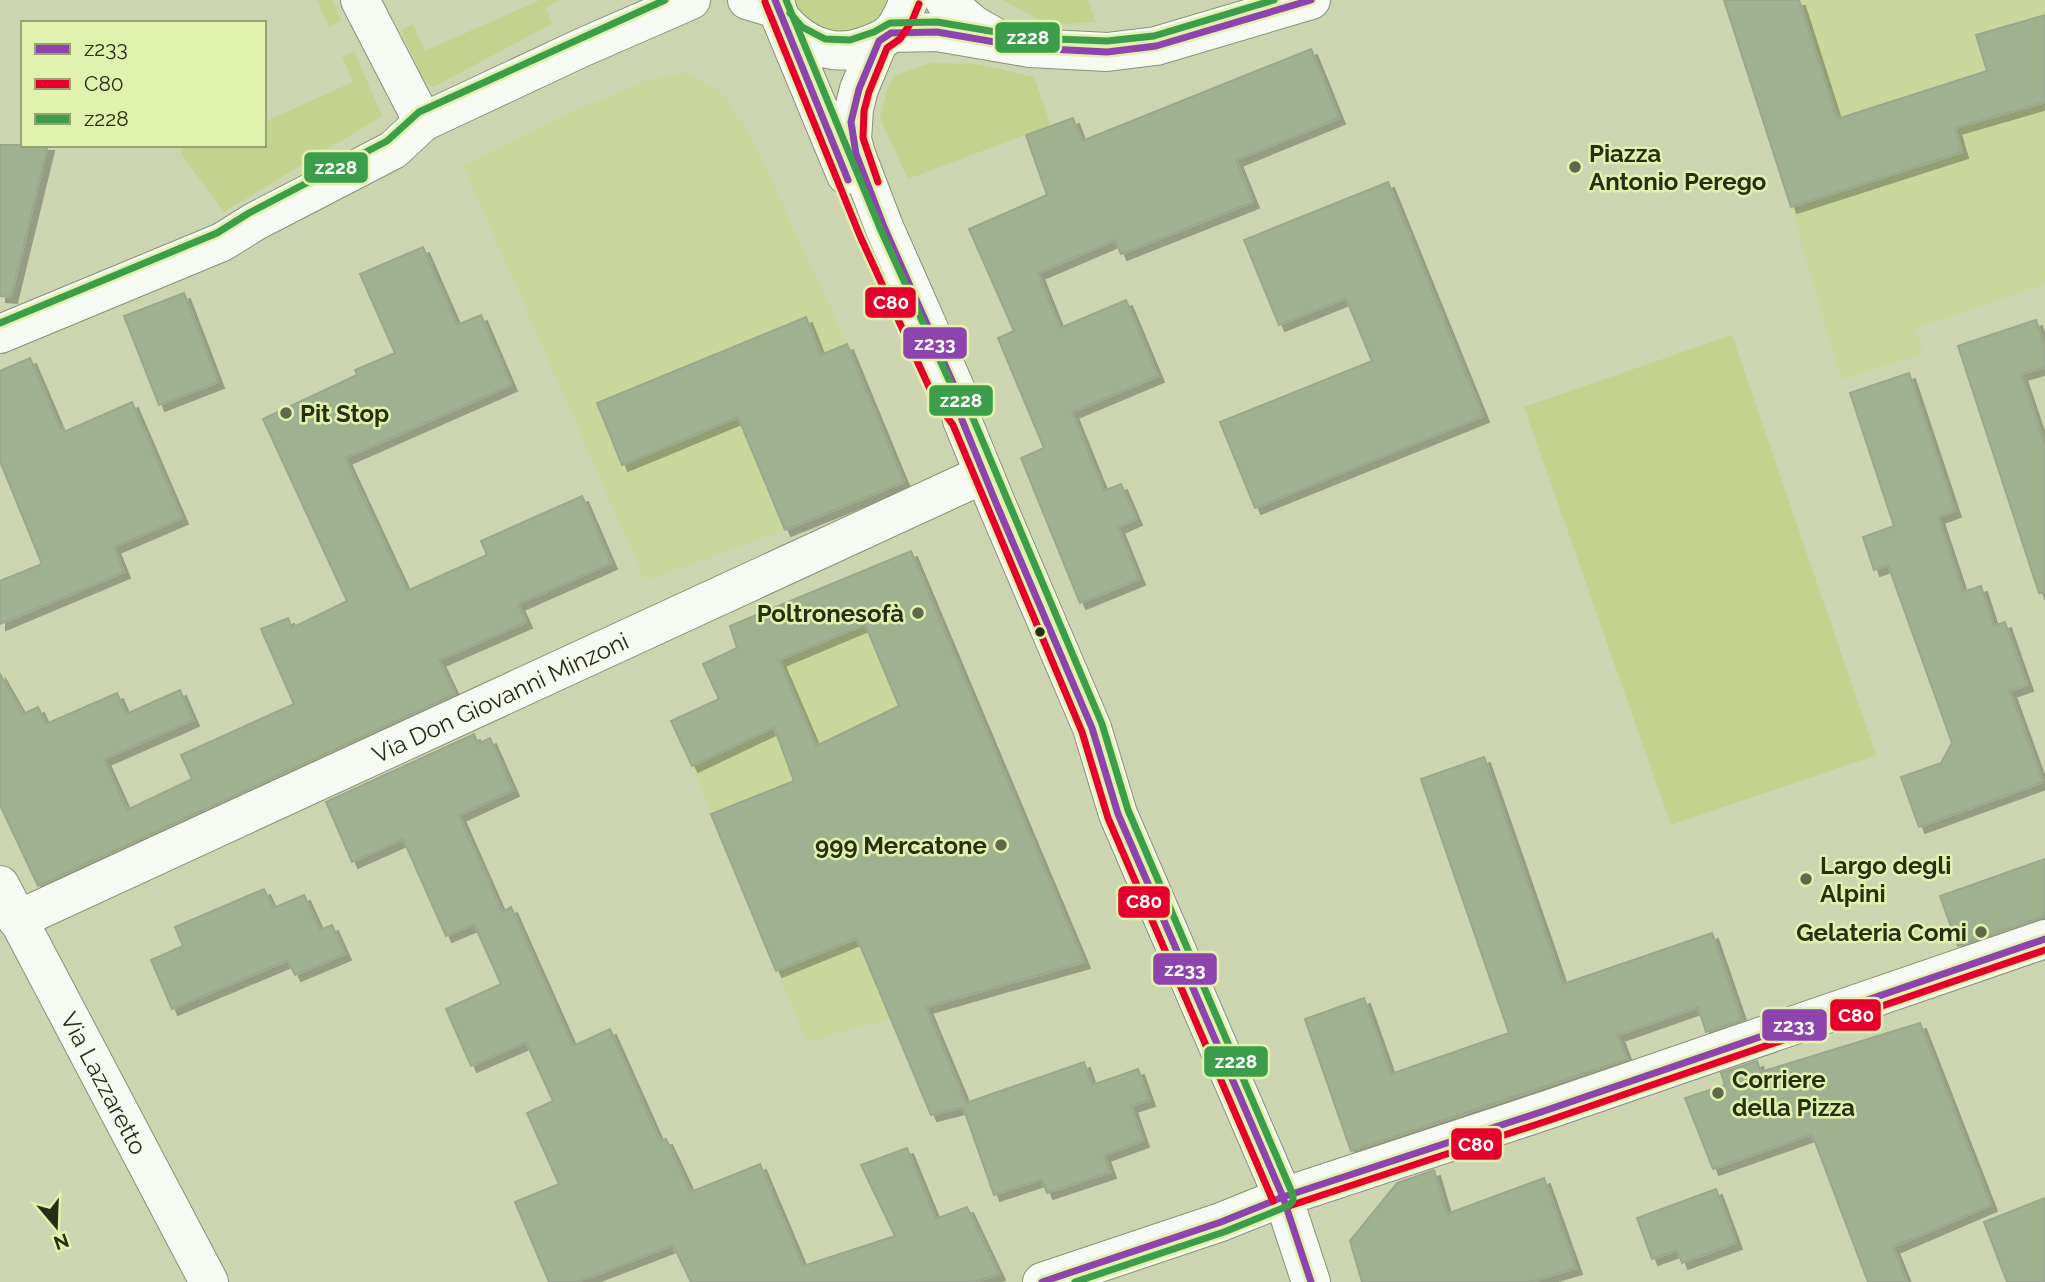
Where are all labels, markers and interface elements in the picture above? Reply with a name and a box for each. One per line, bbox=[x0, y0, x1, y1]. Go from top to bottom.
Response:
legend bbox=[21, 21, 266, 147]
line badge: z228 bbox=[994, 21, 1061, 54]
text: z228 bbox=[1007, 26, 1049, 48]
text: z233 bbox=[84, 36, 128, 61]
text: C80 bbox=[84, 71, 124, 96]
text: z228 bbox=[84, 106, 129, 131]
place label: Piazza Antonio Perego bbox=[1589, 139, 1766, 196]
line badge: z228 bbox=[303, 151, 369, 184]
text: z228 bbox=[315, 156, 357, 178]
marker: Piazza Antonio Perego bbox=[1567, 159, 1583, 175]
line badge: C80 bbox=[864, 286, 917, 319]
text: C80 bbox=[873, 291, 909, 313]
line badge: z233 bbox=[902, 326, 968, 360]
text: z233 bbox=[914, 332, 956, 354]
line badge: z228 bbox=[928, 384, 994, 417]
text: z228 bbox=[940, 389, 982, 411]
place label: Pit Stop bbox=[300, 399, 389, 428]
marker: Pit Stop bbox=[278, 405, 294, 421]
place label: Poltronesofà bbox=[757, 599, 904, 628]
marker: Poltronesofà bbox=[910, 605, 926, 621]
unlabelled marker bbox=[1033, 625, 1047, 639]
street label: Via Don Giovanni Minzoni bbox=[367, 626, 633, 769]
place label: 999 Mercatone bbox=[815, 831, 987, 860]
marker: 999 Mercatone bbox=[993, 837, 1009, 853]
place label: Largo degli Alpini bbox=[1820, 851, 1951, 908]
marker: Largo degli Alpini bbox=[1798, 871, 1814, 887]
line badge: C80 bbox=[1117, 885, 1171, 919]
text: C80 bbox=[1126, 890, 1162, 912]
place label: Gelateria Comi bbox=[1796, 918, 1967, 947]
marker: Gelateria Comi bbox=[1973, 924, 1989, 940]
line badge: z233 bbox=[1152, 952, 1218, 986]
text: z233 bbox=[1164, 958, 1206, 980]
line badge: C80 bbox=[1829, 998, 1882, 1032]
text: C80 bbox=[1838, 1004, 1874, 1026]
street label: Via Lazzaretto bbox=[55, 1007, 154, 1159]
line badge: z233 bbox=[1761, 1008, 1828, 1042]
text: z233 bbox=[1773, 1014, 1815, 1036]
line badge: z228 bbox=[1203, 1045, 1269, 1078]
text: z228 bbox=[1215, 1050, 1257, 1072]
place label: Corriere della Pizza bbox=[1732, 1065, 1855, 1122]
marker: Corriere della Pizza bbox=[1710, 1085, 1726, 1101]
line badge: C80 bbox=[1450, 1127, 1503, 1161]
text: C80 bbox=[1458, 1133, 1494, 1155]
north arrow bbox=[21, 1191, 91, 1261]
text: N bbox=[51, 1229, 72, 1255]

